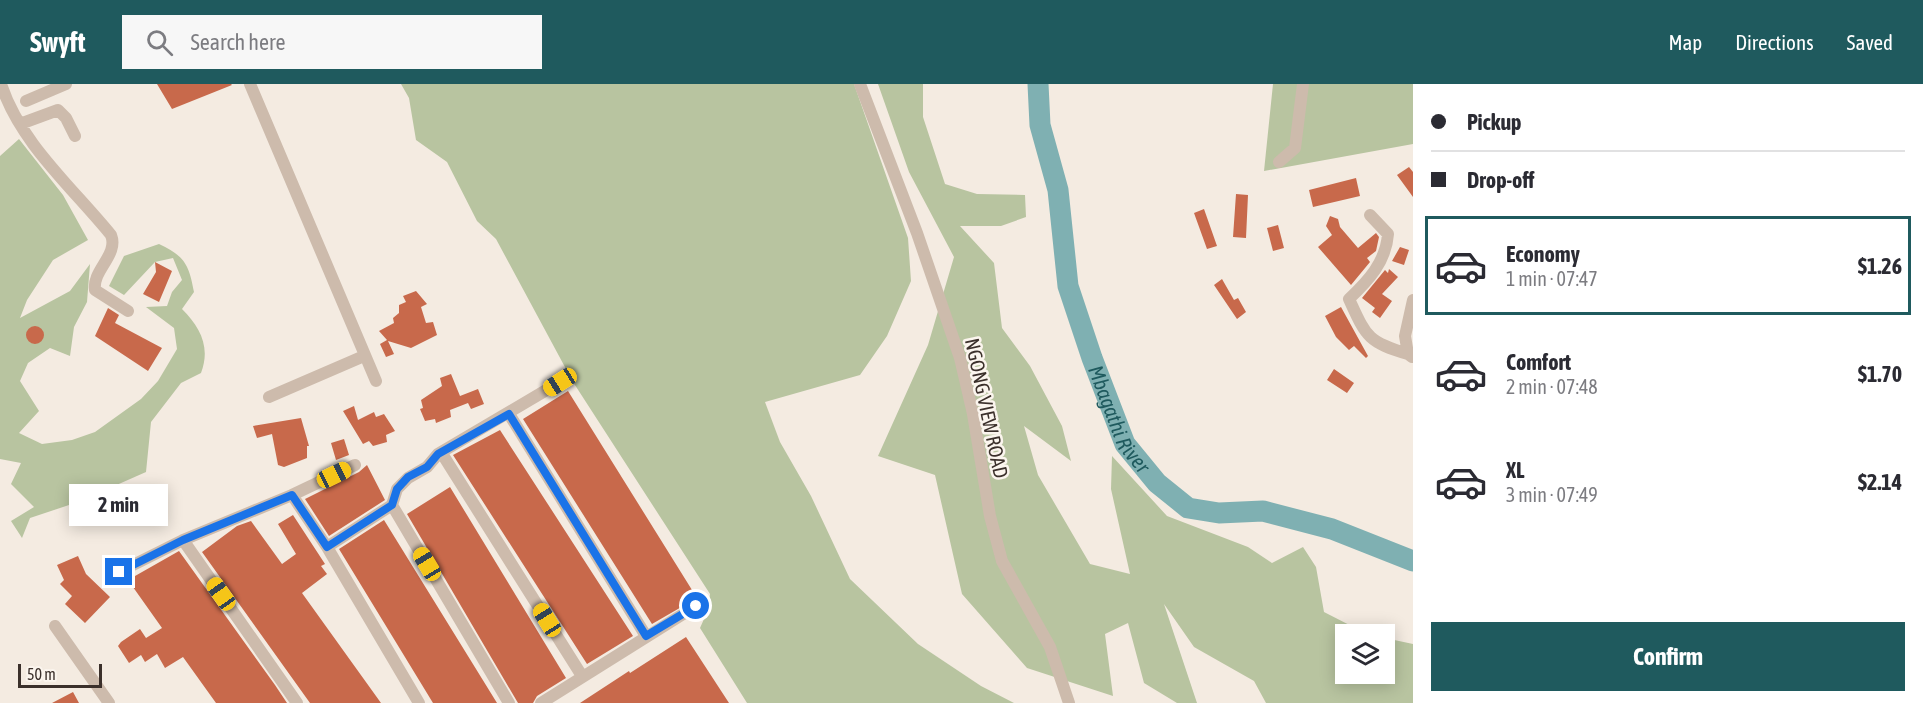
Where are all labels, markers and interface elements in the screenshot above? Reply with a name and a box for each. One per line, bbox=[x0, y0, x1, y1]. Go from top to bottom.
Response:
search box bbox=[122, 15, 542, 69]
text: Swyft bbox=[30, 26, 86, 58]
icon: search bbox=[143, 26, 176, 59]
text: Search here bbox=[191, 29, 285, 55]
text: Map bbox=[1668, 30, 1702, 54]
text: Directions bbox=[1735, 30, 1814, 54]
text: Saved bbox=[1847, 30, 1893, 54]
text: Pickup bbox=[1467, 109, 1522, 135]
text: Drop-off bbox=[1467, 167, 1534, 193]
icon: car bbox=[1434, 239, 1488, 293]
text: Economy bbox=[1506, 241, 1580, 267]
text: $1.26 bbox=[1858, 253, 1902, 279]
text: 1 min · 07:47 bbox=[1506, 267, 1598, 290]
street label: NGONG VIEW ROAD bbox=[961, 336, 1013, 480]
icon: car bbox=[1434, 347, 1488, 401]
text: Comfort bbox=[1506, 349, 1571, 375]
text: $1.70 bbox=[1858, 361, 1902, 387]
water label: Mbagathi River bbox=[1084, 362, 1156, 478]
car bbox=[540, 365, 580, 399]
text: 2 min · 07:48 bbox=[1506, 375, 1598, 398]
icon: car bbox=[1434, 455, 1488, 509]
text: XL bbox=[1506, 457, 1524, 483]
car bbox=[314, 459, 354, 491]
text: $2.14 bbox=[1858, 469, 1902, 495]
text: 3 min · 07:49 bbox=[1506, 483, 1598, 506]
callout: 2 min bbox=[70, 485, 168, 527]
text: 2 min bbox=[98, 493, 139, 516]
car bbox=[410, 544, 444, 584]
route end bbox=[105, 558, 132, 585]
car bbox=[203, 574, 239, 614]
route start bbox=[682, 592, 709, 619]
car bbox=[530, 600, 564, 640]
button: Confirm bbox=[1431, 622, 1905, 691]
map controls bbox=[1335, 624, 1395, 684]
button: layers bbox=[1335, 624, 1395, 684]
scale bar bbox=[18, 661, 102, 688]
text: 50 m bbox=[27, 665, 56, 683]

